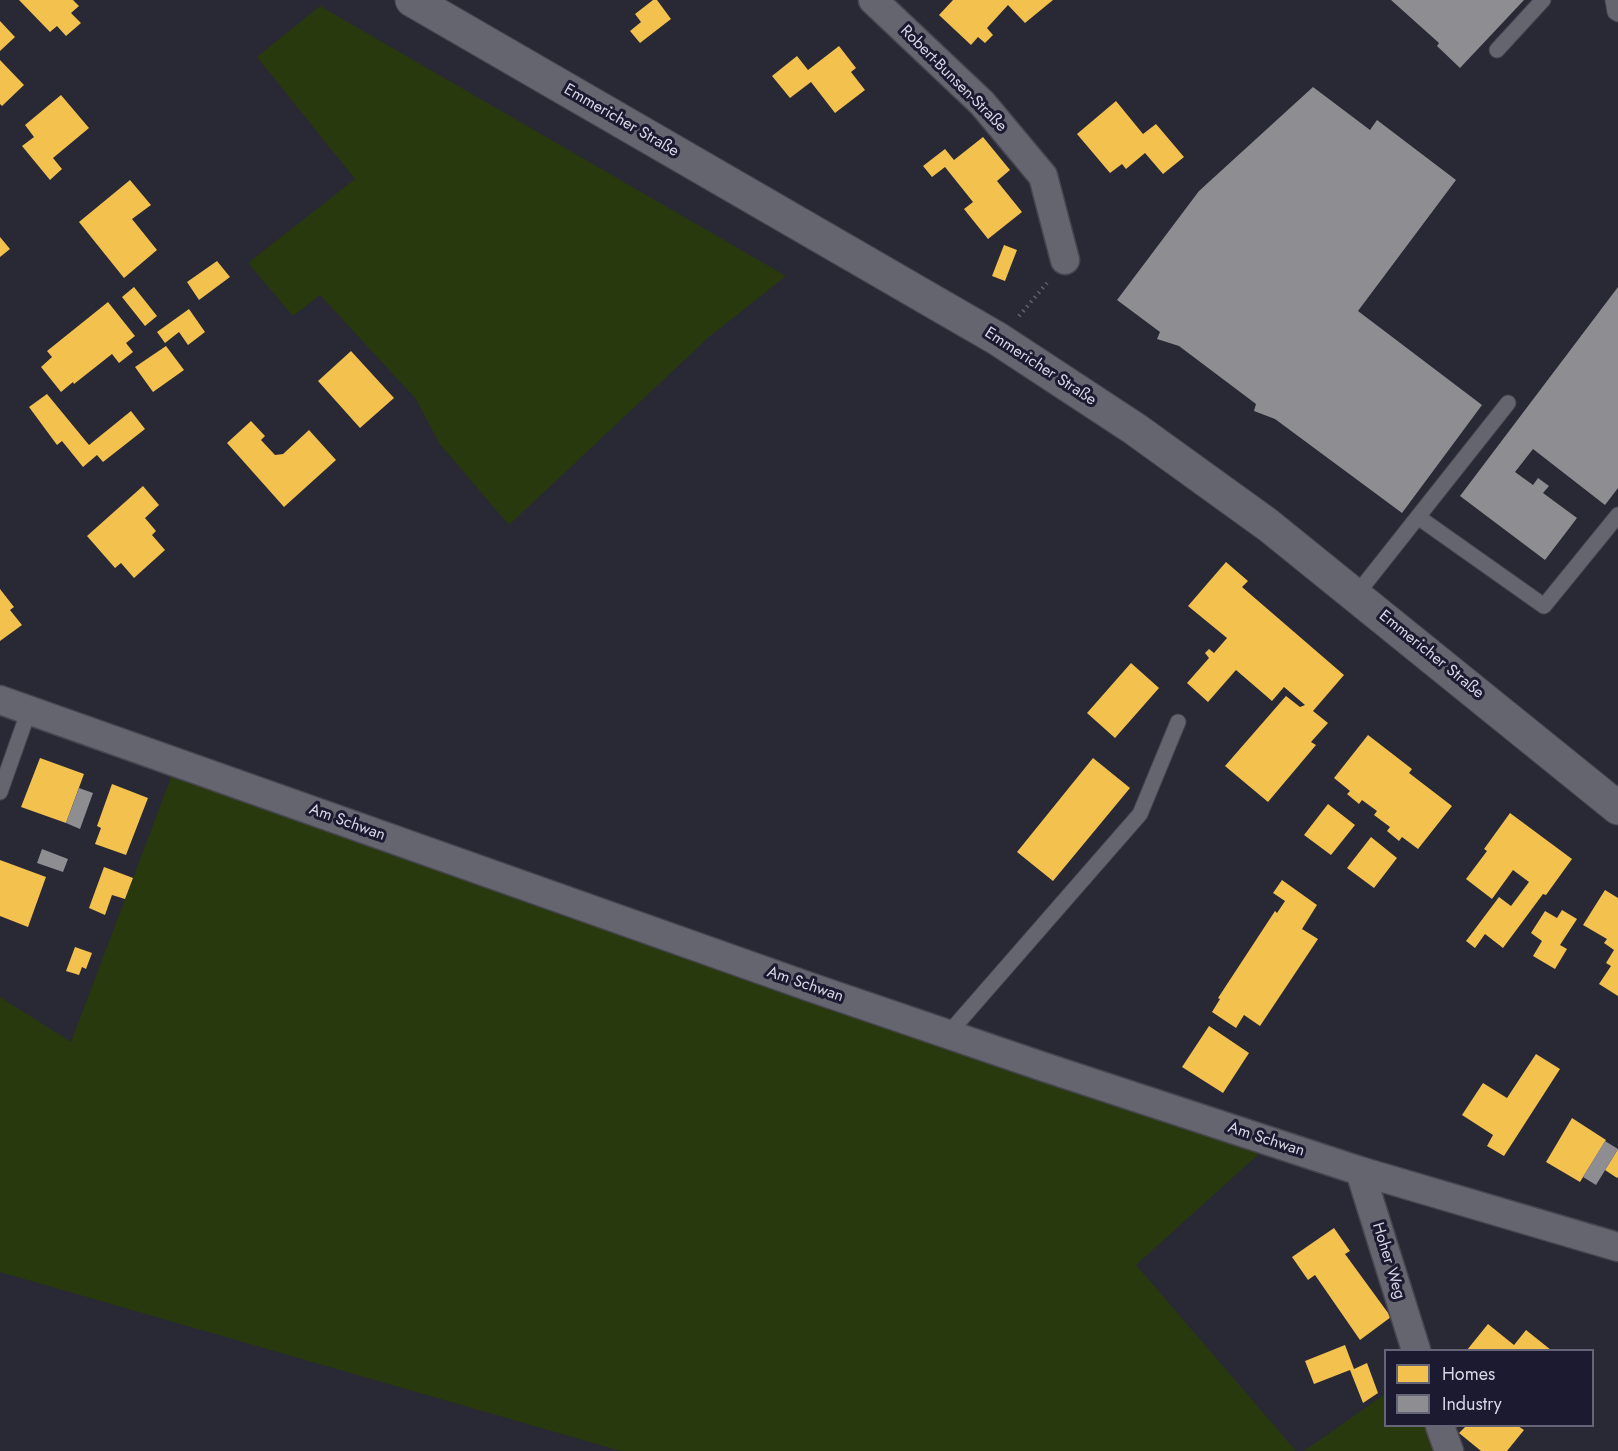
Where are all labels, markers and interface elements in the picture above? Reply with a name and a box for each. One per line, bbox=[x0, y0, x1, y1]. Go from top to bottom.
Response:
street label: Robert-Bunsen-Straße bbox=[896, 22, 1010, 136]
street label: Emmericher Straße bbox=[560, 80, 682, 162]
street label: Emmericher Straße bbox=[981, 324, 1099, 410]
street label: Emmericher Straße bbox=[1375, 607, 1487, 703]
street label: Am Schwan bbox=[306, 800, 388, 846]
street label: Am Schwan bbox=[764, 963, 846, 1007]
street label: Am Schwan bbox=[1225, 1119, 1307, 1161]
street label: Hoher Weg bbox=[1367, 1220, 1409, 1302]
legend bbox=[1384, 1349, 1594, 1427]
text: Homes bbox=[1442, 1361, 1495, 1387]
text: Industry bbox=[1442, 1391, 1502, 1417]

